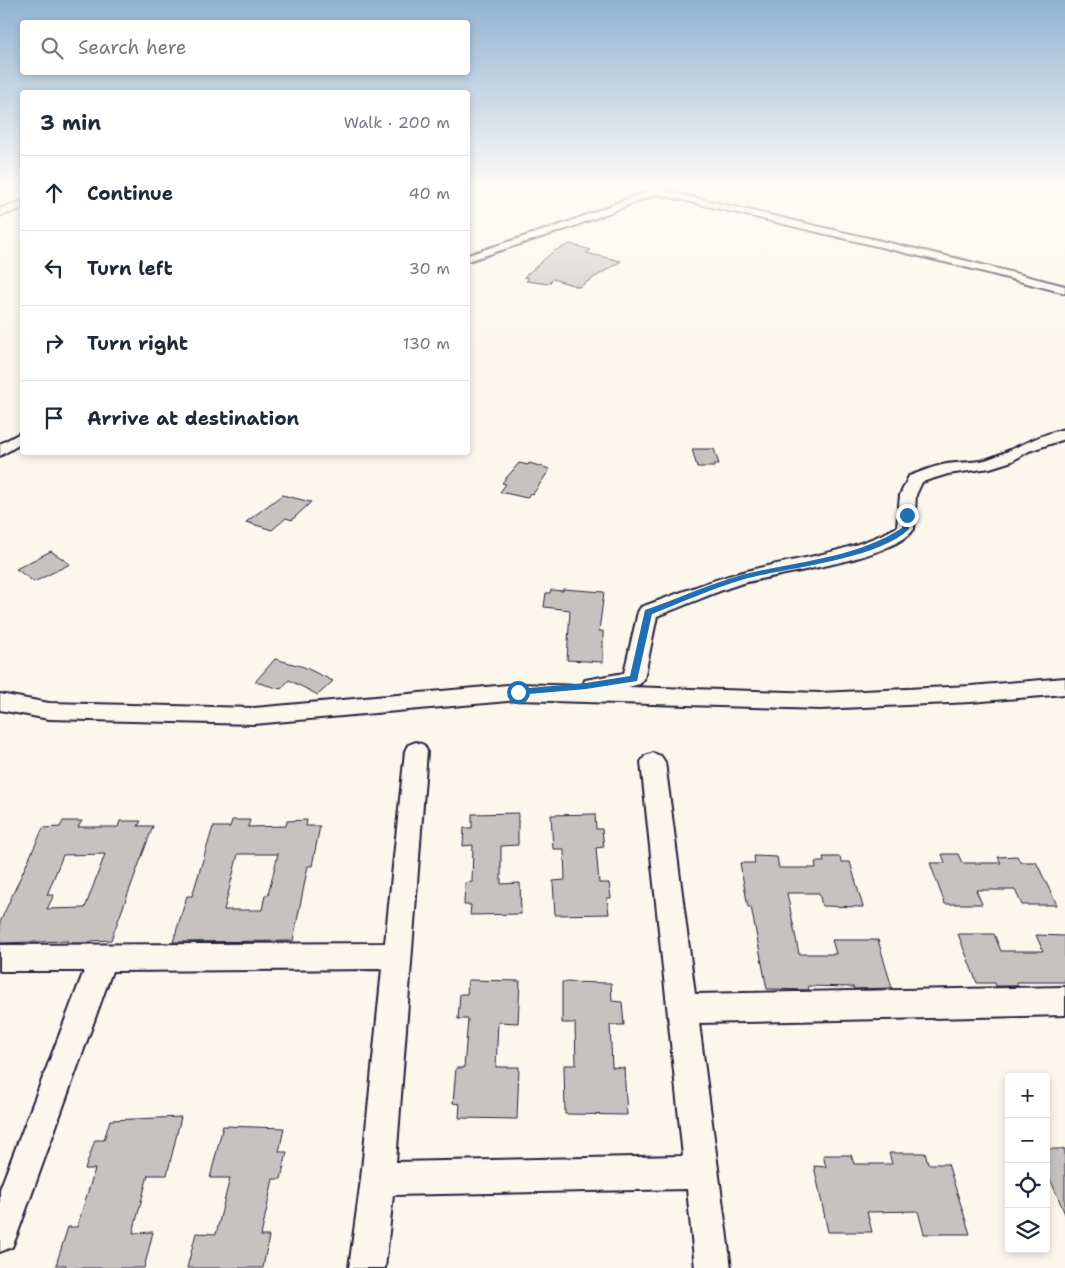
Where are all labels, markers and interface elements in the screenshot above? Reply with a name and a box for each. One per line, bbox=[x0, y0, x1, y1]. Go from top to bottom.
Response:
search box bbox=[20, 20, 470, 75]
icon: search bbox=[38, 34, 66, 62]
text: Search here bbox=[78, 35, 187, 60]
text: 3 min bbox=[40, 109, 101, 137]
text: Walk · 200 m bbox=[344, 112, 450, 133]
icon: ahead bbox=[40, 179, 68, 207]
text: Continue bbox=[87, 181, 173, 206]
text: 40 m bbox=[408, 183, 450, 204]
icon: left bbox=[40, 254, 68, 282]
text: Turn left bbox=[87, 256, 173, 281]
text: 30 m bbox=[409, 258, 450, 279]
icon: right bbox=[40, 329, 68, 357]
text: Turn right bbox=[87, 331, 188, 356]
text: 130 m bbox=[403, 333, 450, 354]
icon: arrive bbox=[40, 404, 68, 432]
text: Arrive at destination bbox=[87, 406, 299, 431]
route end bbox=[896, 504, 919, 527]
route start bbox=[507, 681, 530, 704]
map controls bbox=[1005, 1073, 1050, 1253]
button: + bbox=[1005, 1073, 1050, 1118]
button: − bbox=[1005, 1118, 1050, 1163]
button: locate bbox=[1005, 1163, 1050, 1208]
button: layers bbox=[1005, 1208, 1050, 1253]

